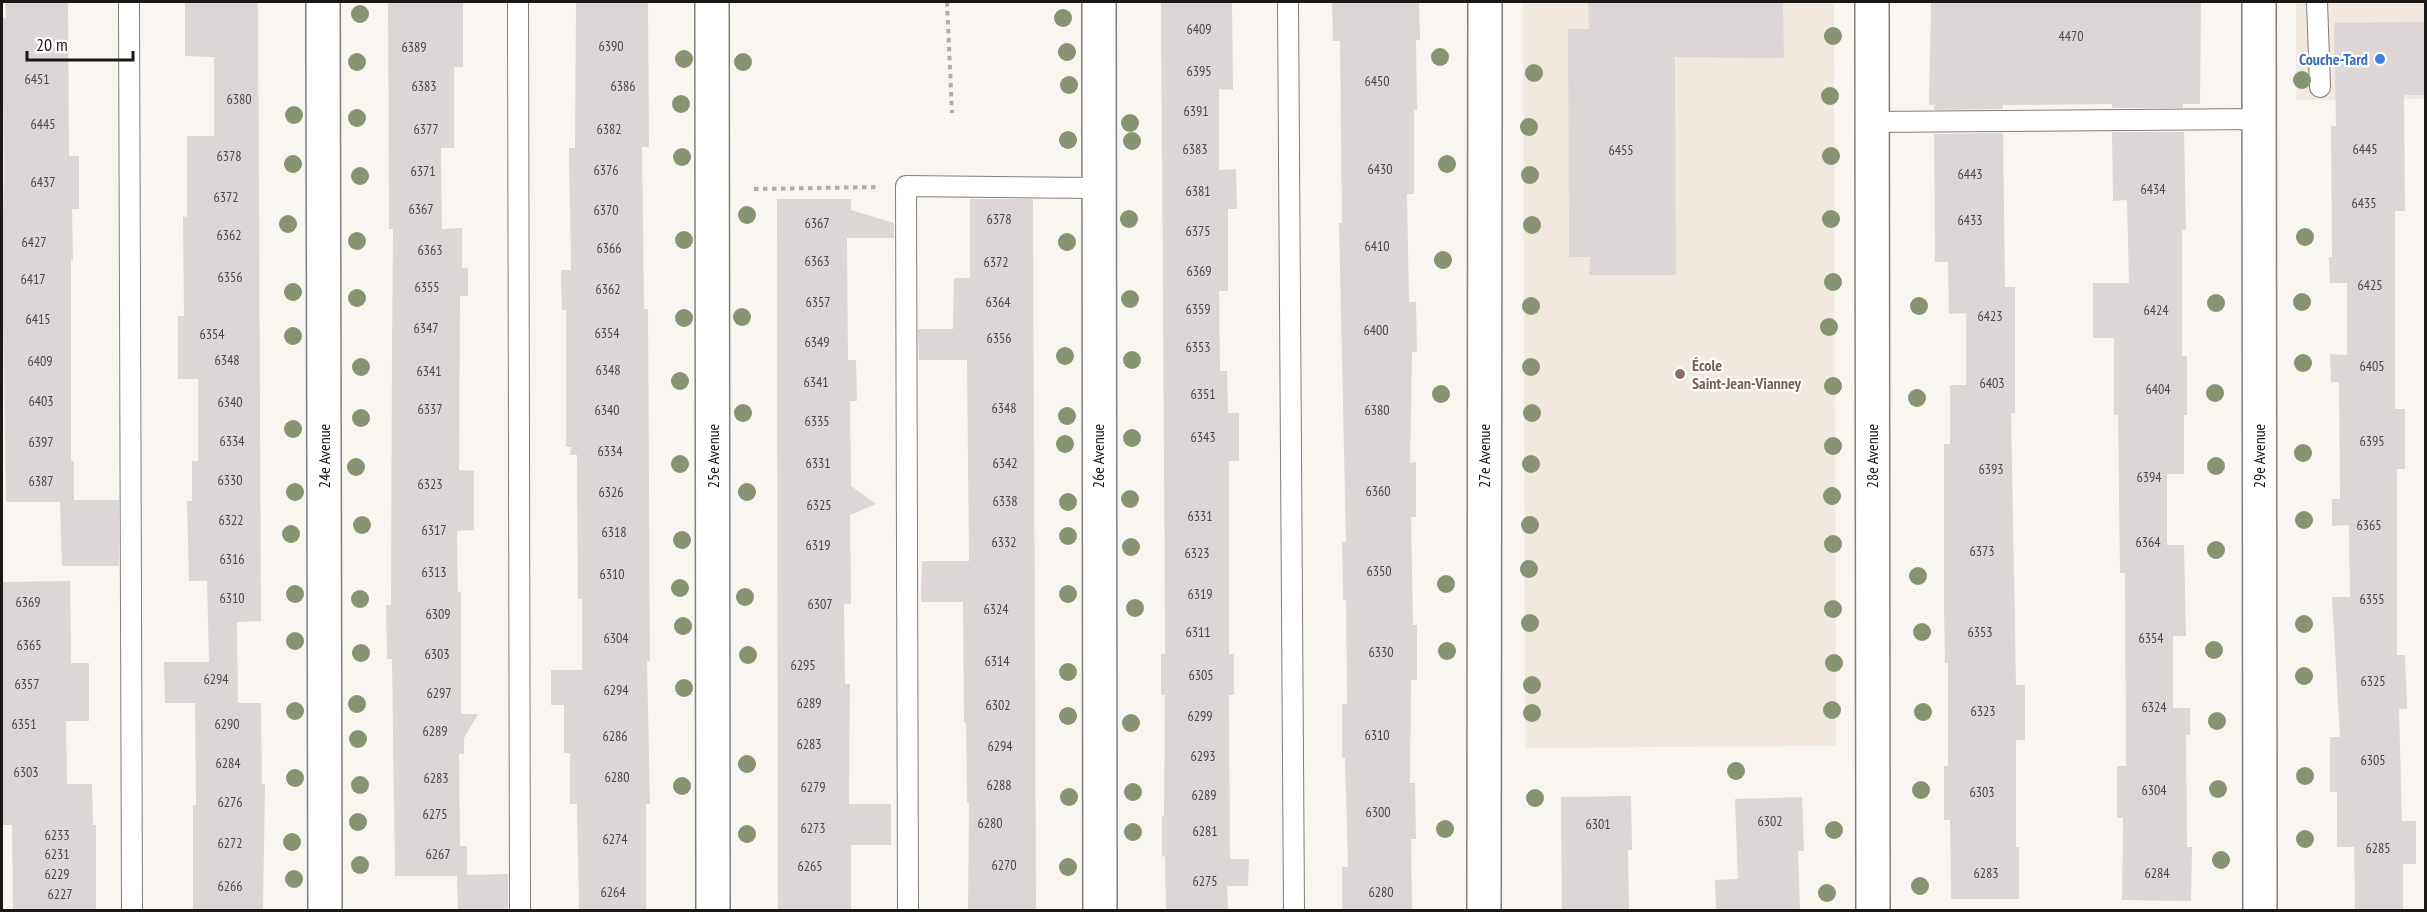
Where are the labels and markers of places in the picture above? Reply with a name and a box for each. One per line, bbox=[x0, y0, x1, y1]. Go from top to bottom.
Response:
place label: Couche-Tard bbox=[2299, 49, 2368, 69]
marker: Couche-Tard bbox=[2373, 52, 2387, 66]
place label: École Saint-Jean-Vianney bbox=[1692, 355, 1802, 393]
marker: École Saint-Jean-Vianney bbox=[1673, 367, 1687, 381]

